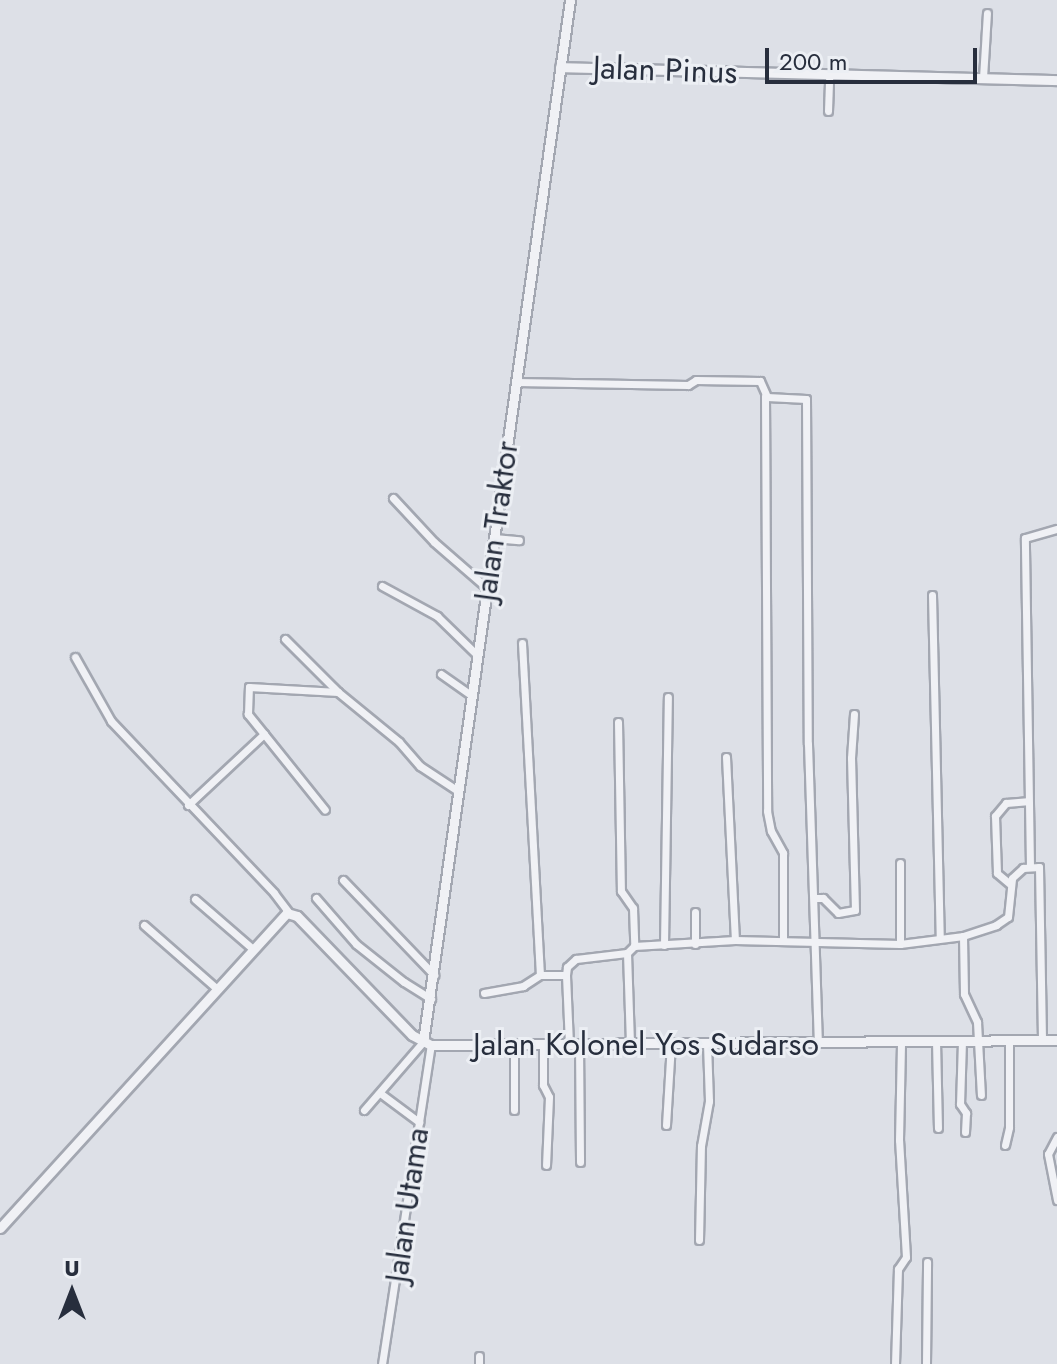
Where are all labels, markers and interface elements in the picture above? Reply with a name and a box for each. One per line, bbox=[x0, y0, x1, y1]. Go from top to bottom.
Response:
scale bar bbox=[769, 32, 981, 82]
text: 200 m bbox=[779, 44, 847, 79]
street label: Jalan Pinus bbox=[592, 48, 738, 92]
street label: Jalan Traktor bbox=[466, 439, 526, 603]
street label: Jalan Kolonel Yos Sudarso bbox=[473, 1025, 819, 1063]
street label: Jalan Utama bbox=[377, 1125, 437, 1285]
north arrow bbox=[32, 1252, 112, 1332]
text: U bbox=[64, 1252, 80, 1284]

